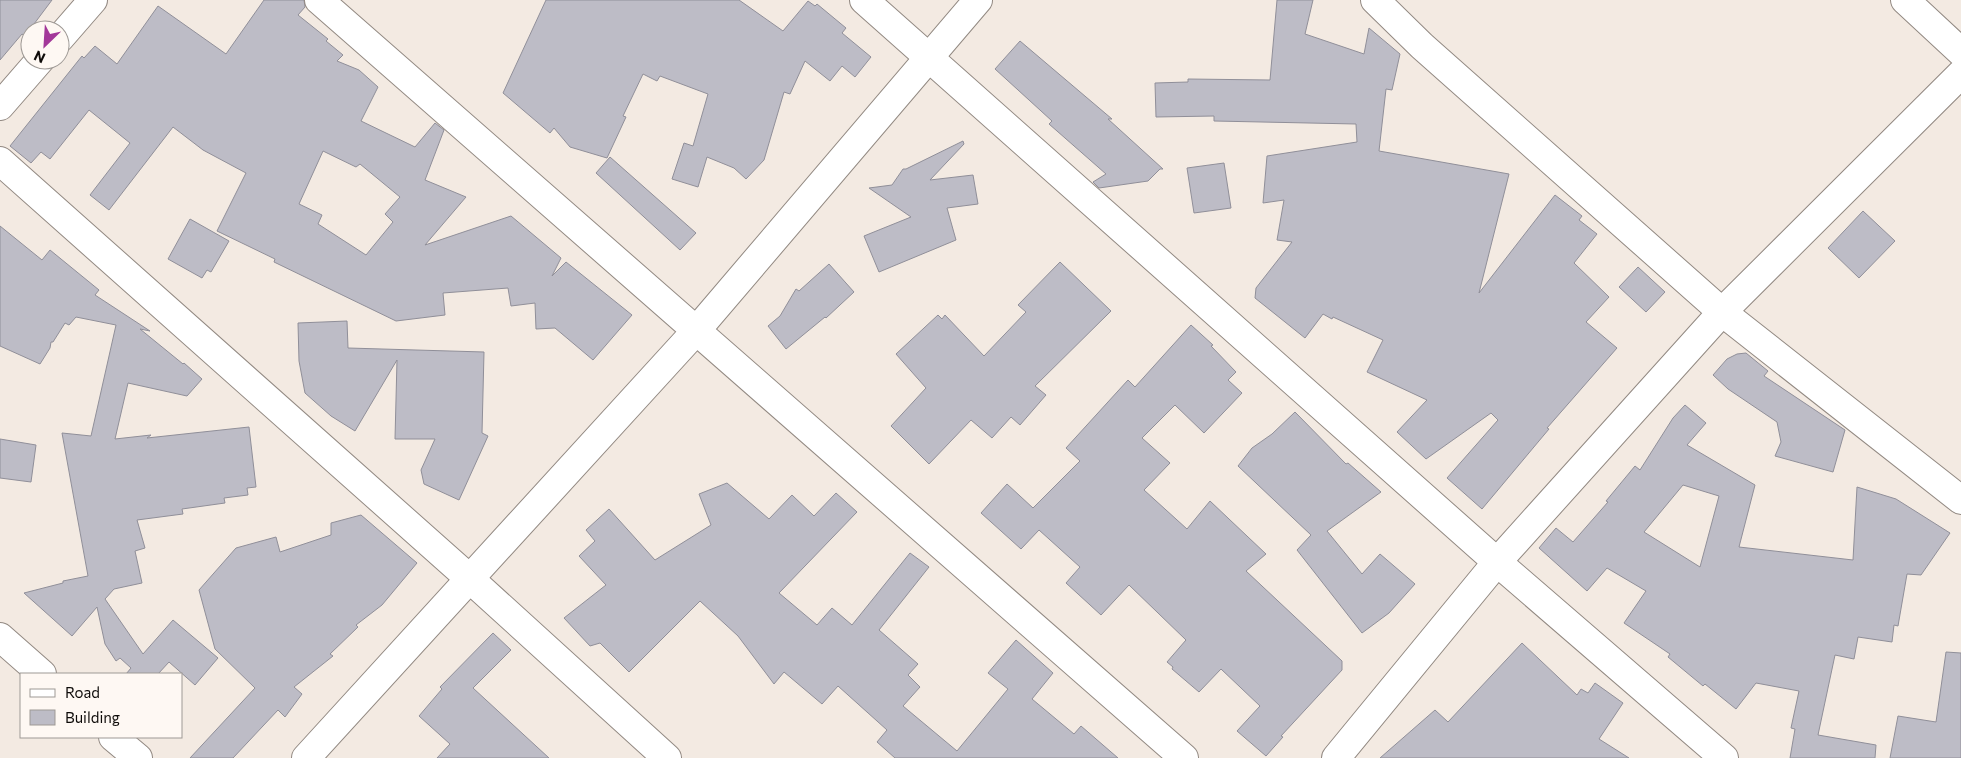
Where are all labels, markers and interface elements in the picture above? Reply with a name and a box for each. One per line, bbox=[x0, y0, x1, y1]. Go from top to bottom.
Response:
north arrow bbox=[20, 20, 70, 70]
text: N bbox=[31, 47, 48, 67]
legend bbox=[20, 673, 182, 738]
text: Road bbox=[65, 683, 100, 701]
text: Building bbox=[65, 708, 120, 726]

